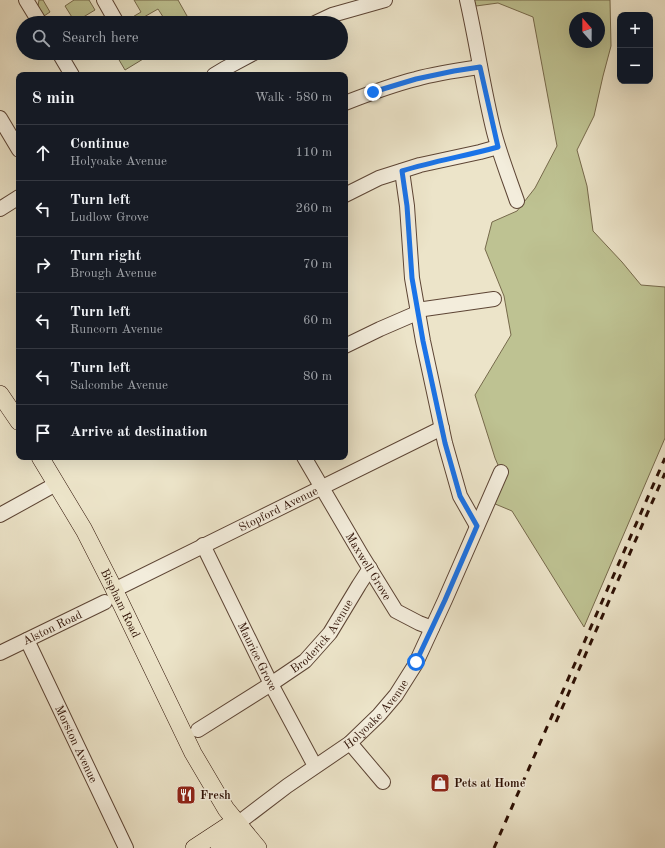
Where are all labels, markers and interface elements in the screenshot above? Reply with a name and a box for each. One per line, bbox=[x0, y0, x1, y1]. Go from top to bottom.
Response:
north arrow bbox=[569, 12, 605, 48]
map controls bbox=[617, 12, 653, 84]
button: + bbox=[617, 12, 653, 48]
search box bbox=[16, 16, 348, 60]
icon: search bbox=[30, 27, 52, 49]
text: Search here bbox=[62, 31, 139, 46]
button: − bbox=[617, 48, 653, 84]
route end bbox=[364, 83, 382, 101]
text: 8 min bbox=[32, 90, 75, 107]
text: Walk · 580 m bbox=[255, 91, 332, 104]
text: Continue bbox=[70, 137, 129, 152]
icon: ahead bbox=[32, 142, 54, 164]
text: 110 m bbox=[295, 146, 332, 159]
text: Holyoake Avenue bbox=[70, 155, 167, 168]
text: Turn left bbox=[70, 193, 130, 208]
icon: left bbox=[32, 198, 54, 220]
text: 260 m bbox=[295, 202, 332, 215]
text: Ludlow Grove bbox=[70, 211, 149, 224]
text: Turn right bbox=[70, 249, 141, 264]
icon: right bbox=[32, 254, 54, 276]
text: 70 m bbox=[303, 258, 332, 271]
text: Brough Avenue bbox=[70, 267, 157, 280]
text: Turn left bbox=[70, 305, 130, 320]
icon: left bbox=[32, 310, 54, 332]
text: 60 m bbox=[303, 314, 332, 327]
text: Runcorn Avenue bbox=[70, 323, 163, 336]
text: Turn left bbox=[70, 361, 130, 376]
icon: left bbox=[32, 366, 54, 388]
text: 80 m bbox=[303, 370, 332, 383]
text: Salcombe Avenue bbox=[70, 379, 168, 392]
icon: arrive bbox=[32, 422, 54, 444]
text: Arrive at destination bbox=[70, 425, 208, 440]
street label: Stopford Avenue bbox=[237, 485, 320, 534]
street label: Maxwell Grove bbox=[343, 531, 393, 603]
street label: Bispham Road bbox=[98, 567, 142, 640]
street label: Broderick Avenue bbox=[289, 597, 356, 676]
street label: Alston Road bbox=[21, 609, 84, 648]
street label: Maurice Grove bbox=[235, 620, 279, 694]
route start bbox=[407, 653, 425, 671]
street label: Holyoake Avenue bbox=[342, 677, 411, 752]
street label: Morston Avenue bbox=[52, 704, 99, 785]
shop icon: Pets at Home bbox=[429, 772, 451, 794]
place label: Pets at Home bbox=[454, 778, 526, 790]
restaurant icon: Fresh bbox=[175, 784, 197, 806]
place label: Fresh bbox=[200, 790, 231, 802]

